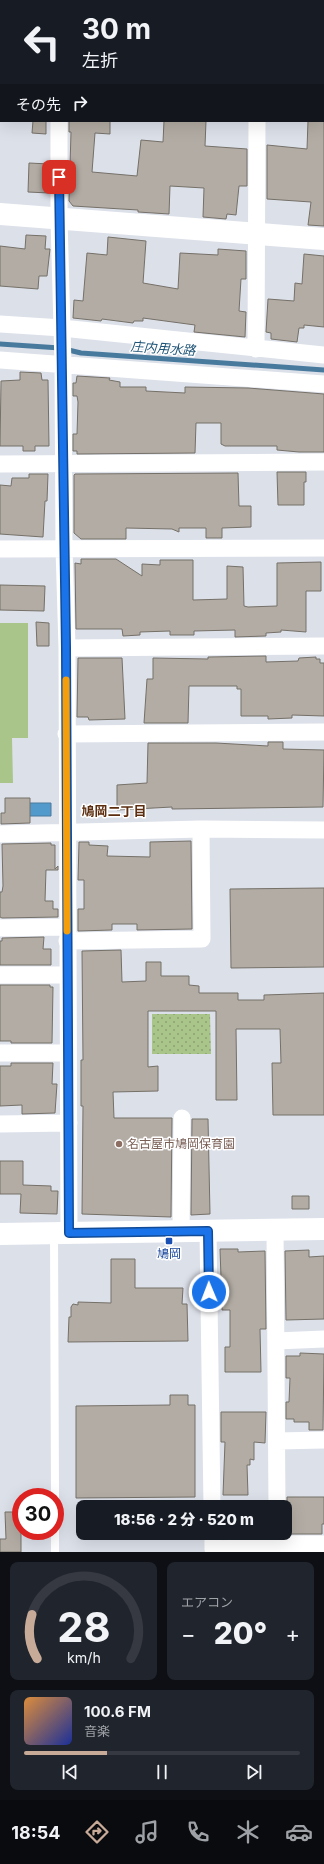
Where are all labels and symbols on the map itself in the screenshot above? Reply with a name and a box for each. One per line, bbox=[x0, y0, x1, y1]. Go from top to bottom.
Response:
pin bbox=[42, 160, 76, 194]
water label: 庄内用水路 bbox=[130, 338, 197, 358]
district label: 鳩岡二丁目 bbox=[81, 803, 147, 819]
place label: 名古屋市鳩岡保育園 bbox=[127, 1136, 235, 1151]
marker: 名古屋市鳩岡保育園 bbox=[114, 1139, 124, 1149]
marker: 鳩岡 bbox=[164, 1236, 174, 1246]
place label: 鳩岡 bbox=[157, 1246, 181, 1261]
position arrow bbox=[188, 1271, 230, 1313]
speed limit sign: 30 bbox=[12, 1488, 64, 1540]

